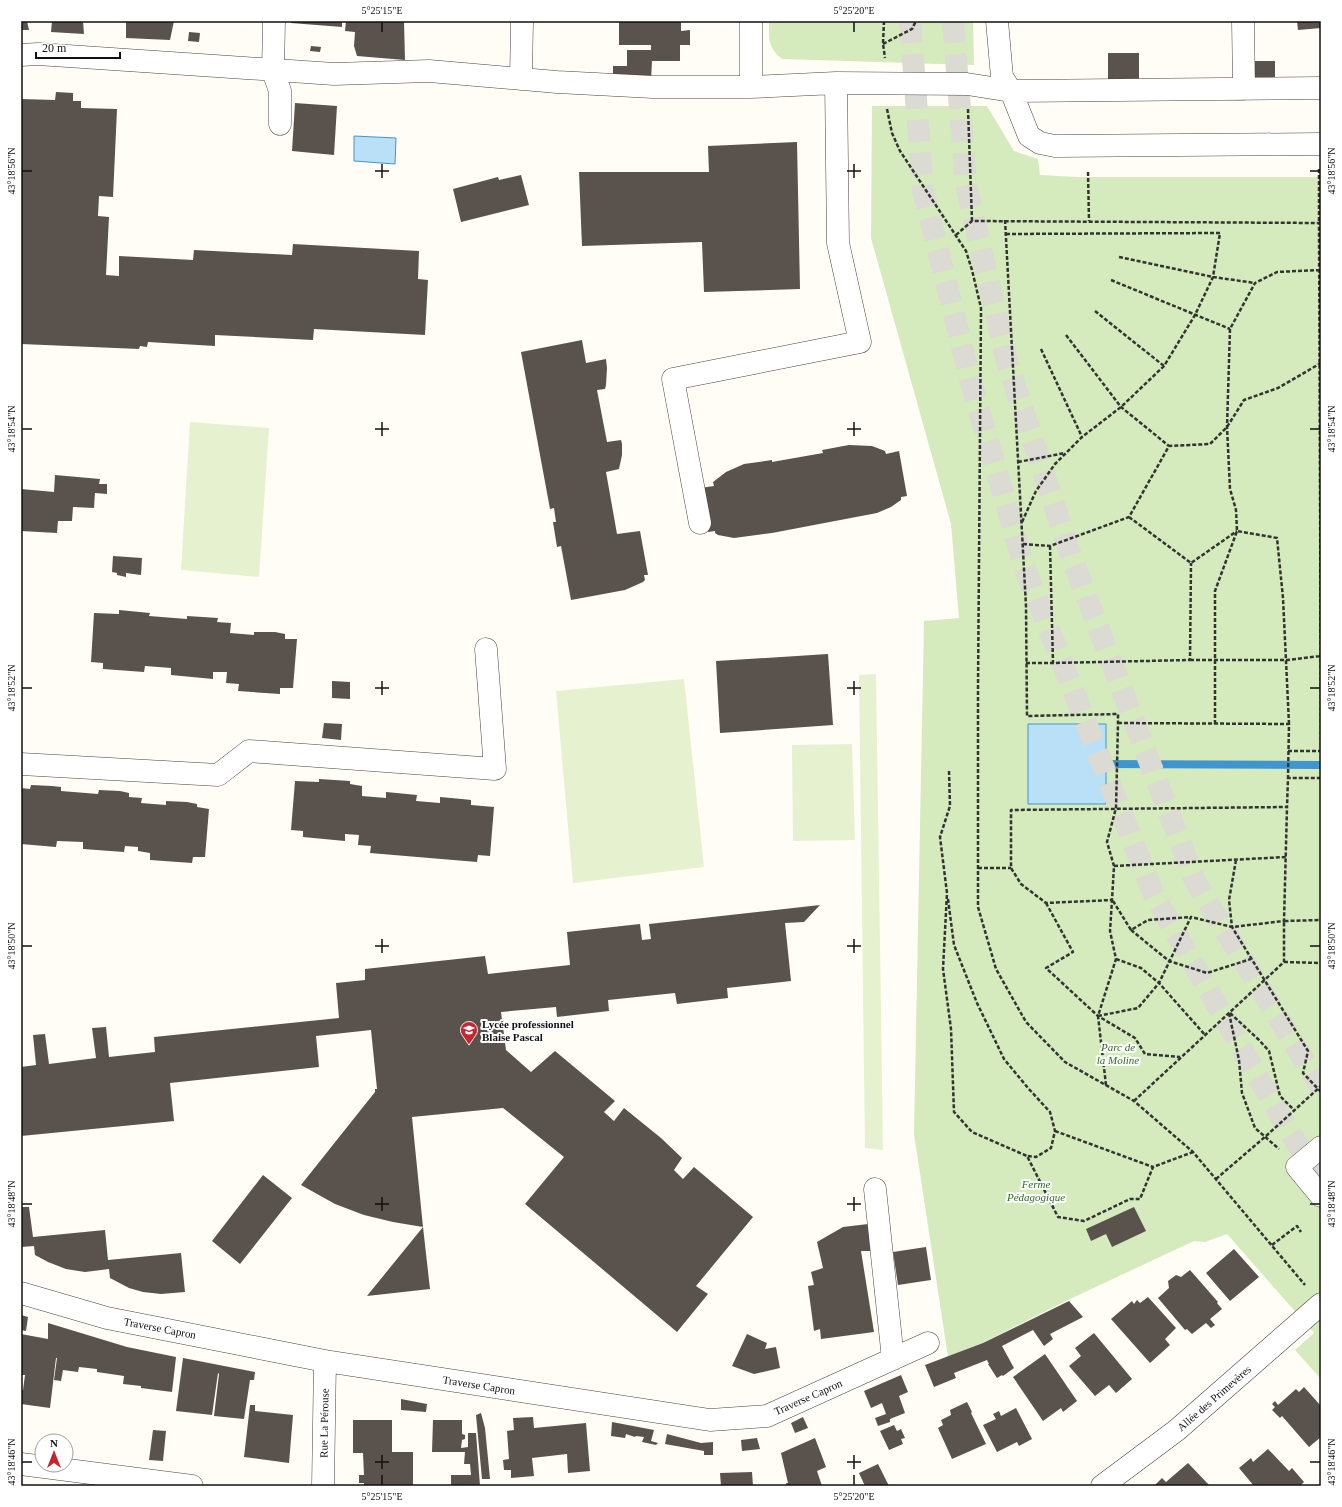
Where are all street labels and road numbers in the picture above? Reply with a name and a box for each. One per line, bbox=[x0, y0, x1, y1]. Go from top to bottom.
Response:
street label: Traverse Capron bbox=[123, 1315, 198, 1341]
street label: Allée des Primevères bbox=[1175, 1363, 1253, 1433]
street label: Traverse Capron bbox=[442, 1373, 517, 1397]
street label: Traverse Capron bbox=[772, 1376, 844, 1417]
street label: Rue La Pérouse bbox=[317, 1388, 331, 1458]

